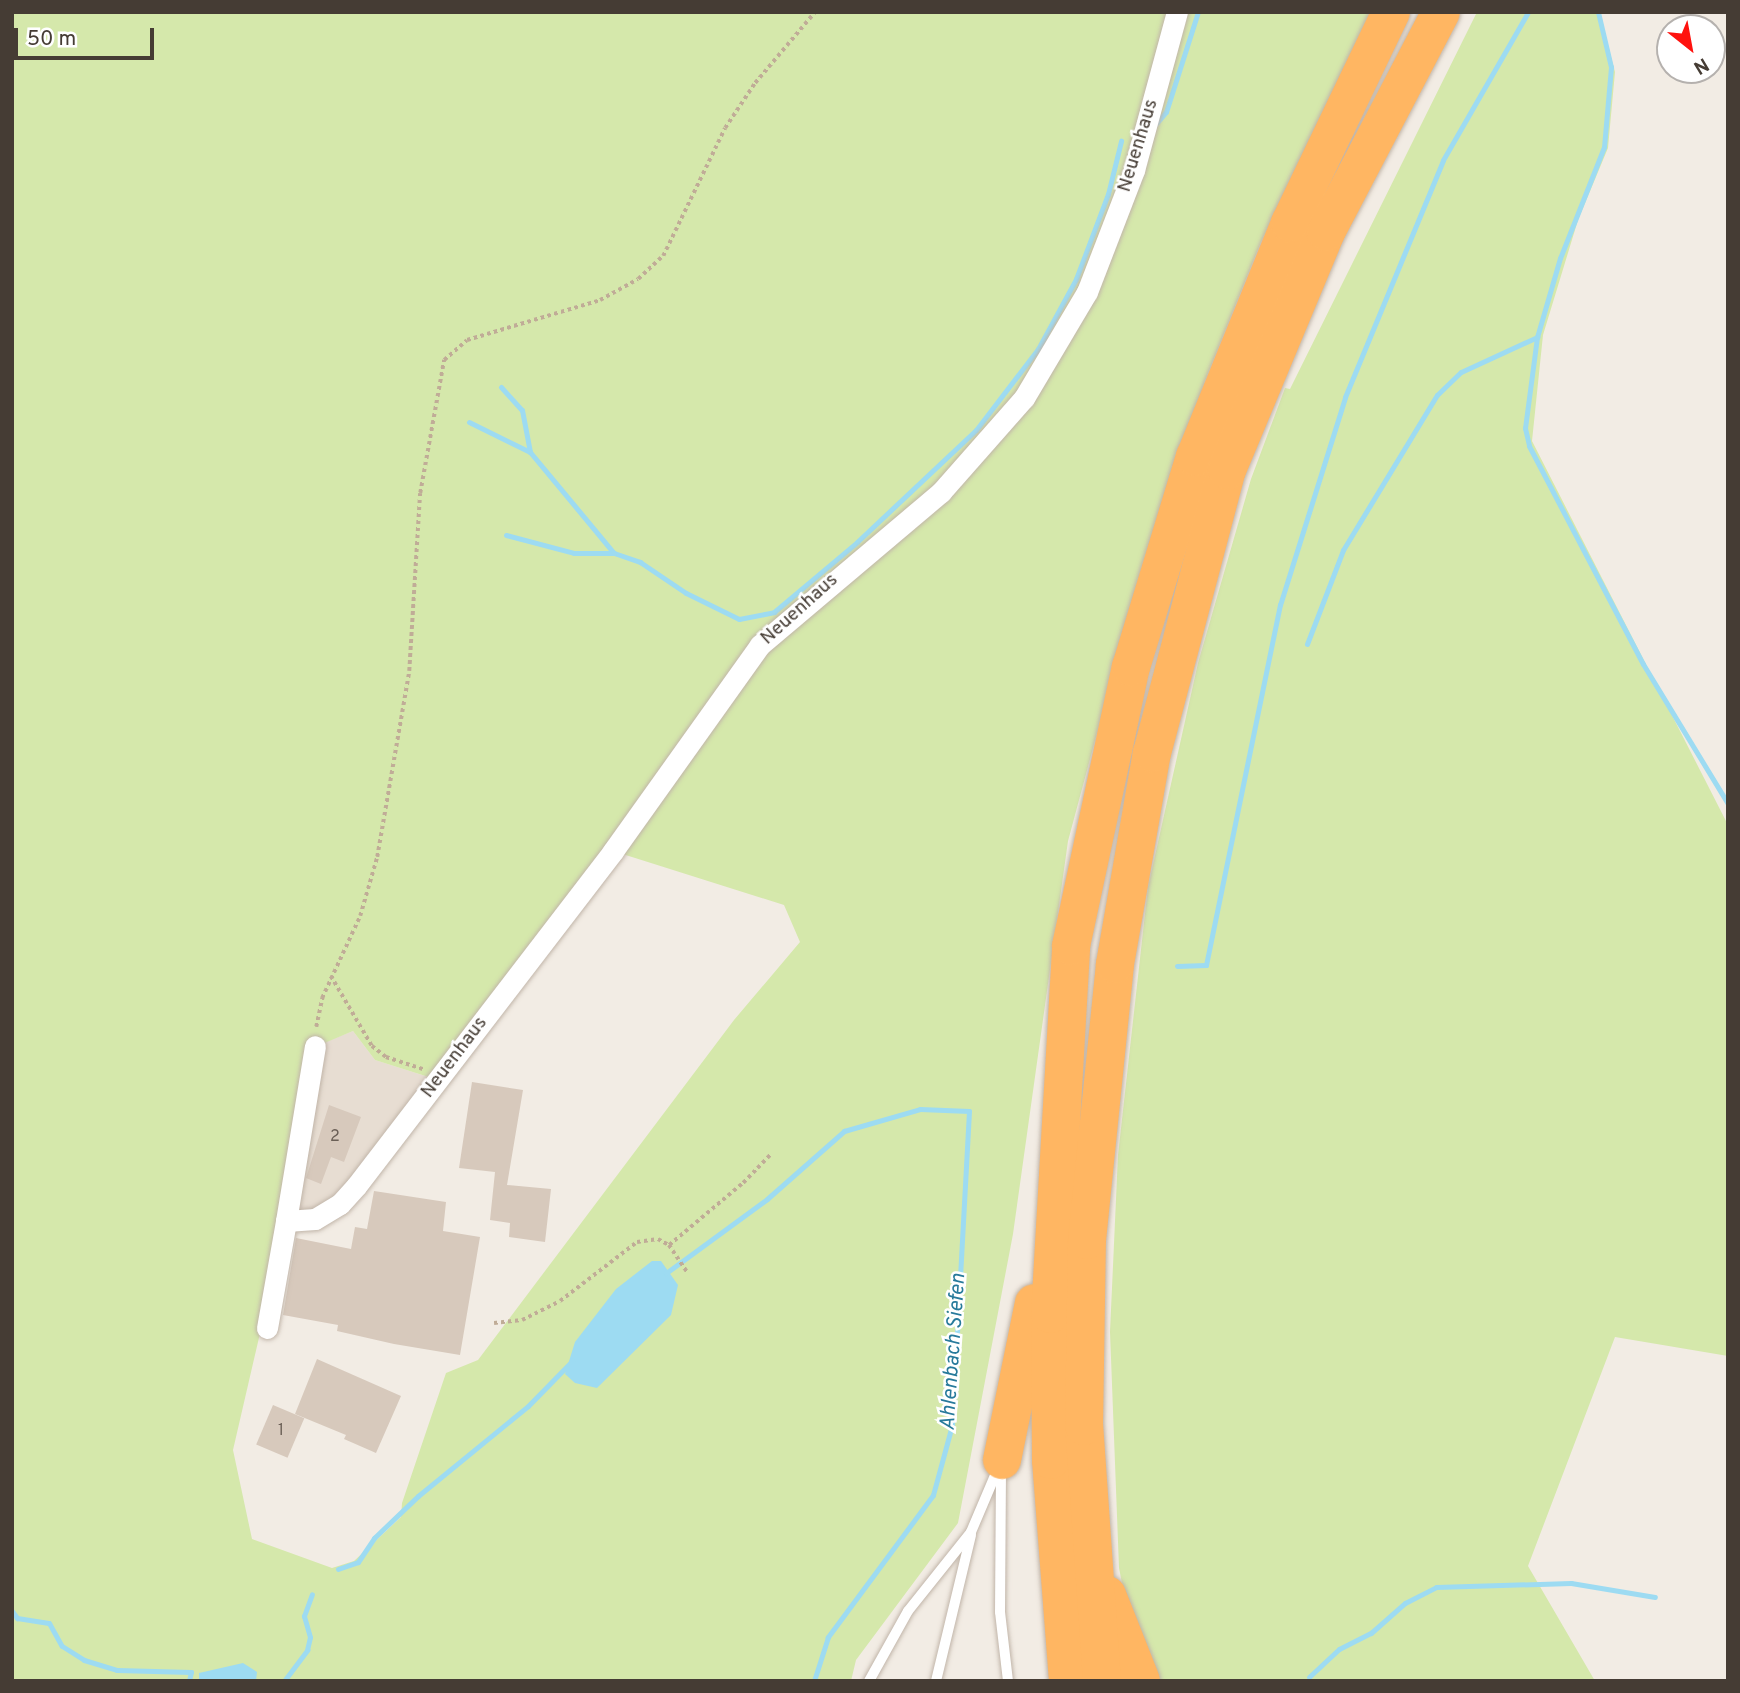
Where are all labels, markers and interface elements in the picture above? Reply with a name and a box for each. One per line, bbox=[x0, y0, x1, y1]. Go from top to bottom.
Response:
scale bar bbox=[18, 14, 158, 58]
north arrow bbox=[1656, 14, 1726, 84]
text: 50 m bbox=[27, 26, 76, 53]
text: N bbox=[1689, 51, 1713, 79]
street label: Neuenhaus bbox=[1114, 97, 1164, 195]
street label: Neuenhaus bbox=[757, 569, 843, 651]
street label: Neuenhaus bbox=[417, 1013, 493, 1103]
house number: 2 bbox=[330, 1127, 340, 1147]
water label: Ahlenbach Siefen bbox=[936, 1273, 972, 1431]
house number: 1 bbox=[278, 1421, 284, 1441]

